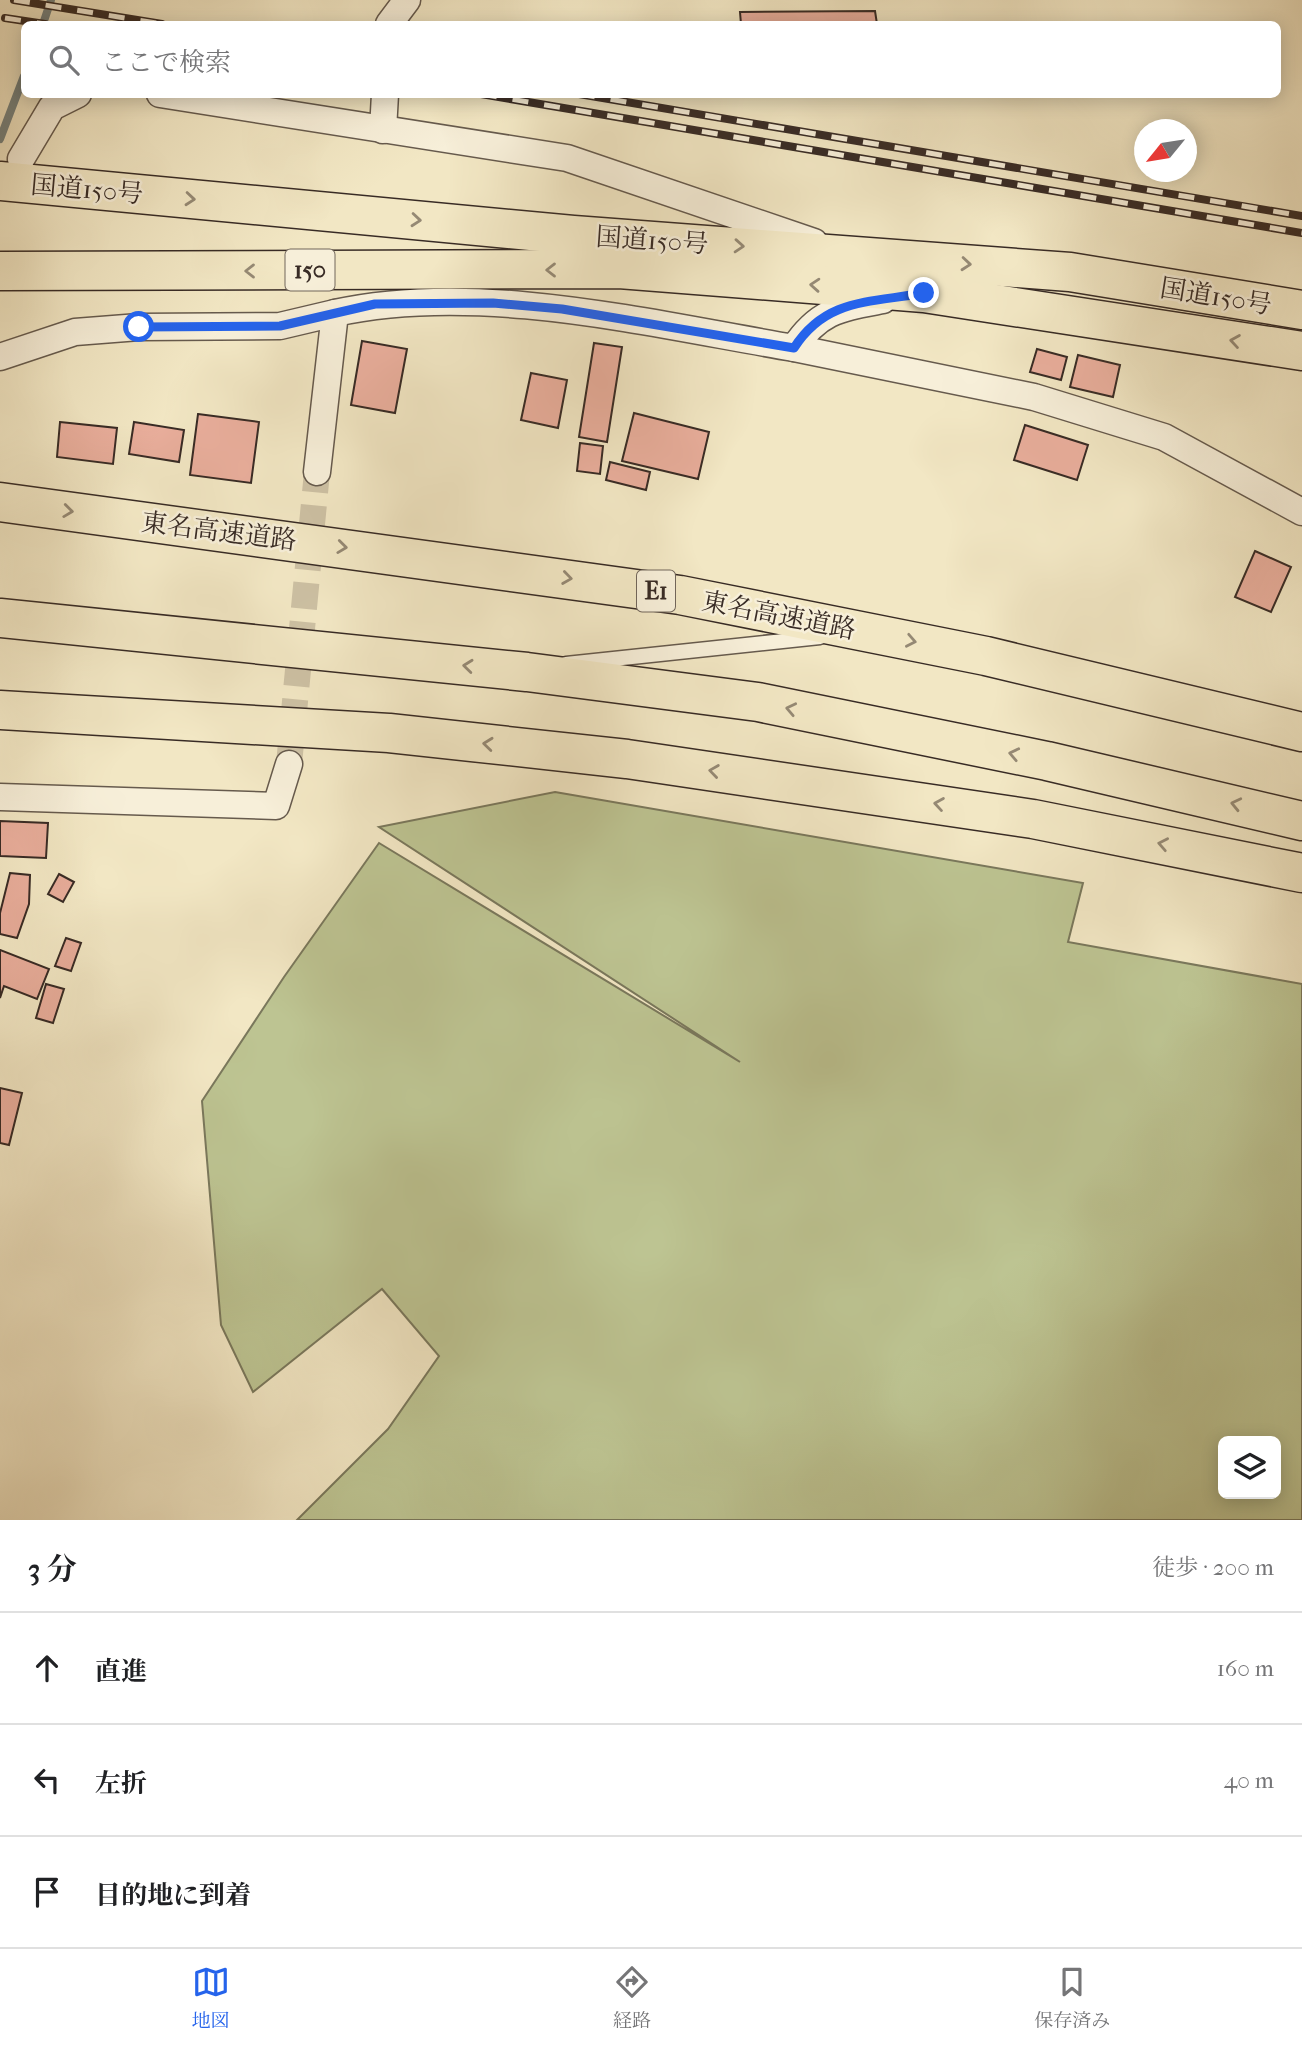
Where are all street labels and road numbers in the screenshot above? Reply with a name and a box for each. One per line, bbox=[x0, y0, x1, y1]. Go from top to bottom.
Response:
street label: 国道150号 bbox=[29, 169, 144, 210]
street label: 国道150号 bbox=[595, 221, 709, 260]
road number: 150 bbox=[286, 249, 334, 290]
street label: 国道150号 bbox=[1158, 272, 1274, 321]
street label: 東名高速道路 bbox=[140, 507, 298, 556]
road number: E1 bbox=[637, 570, 675, 612]
street label: 東名高速道路 bbox=[699, 585, 858, 646]

